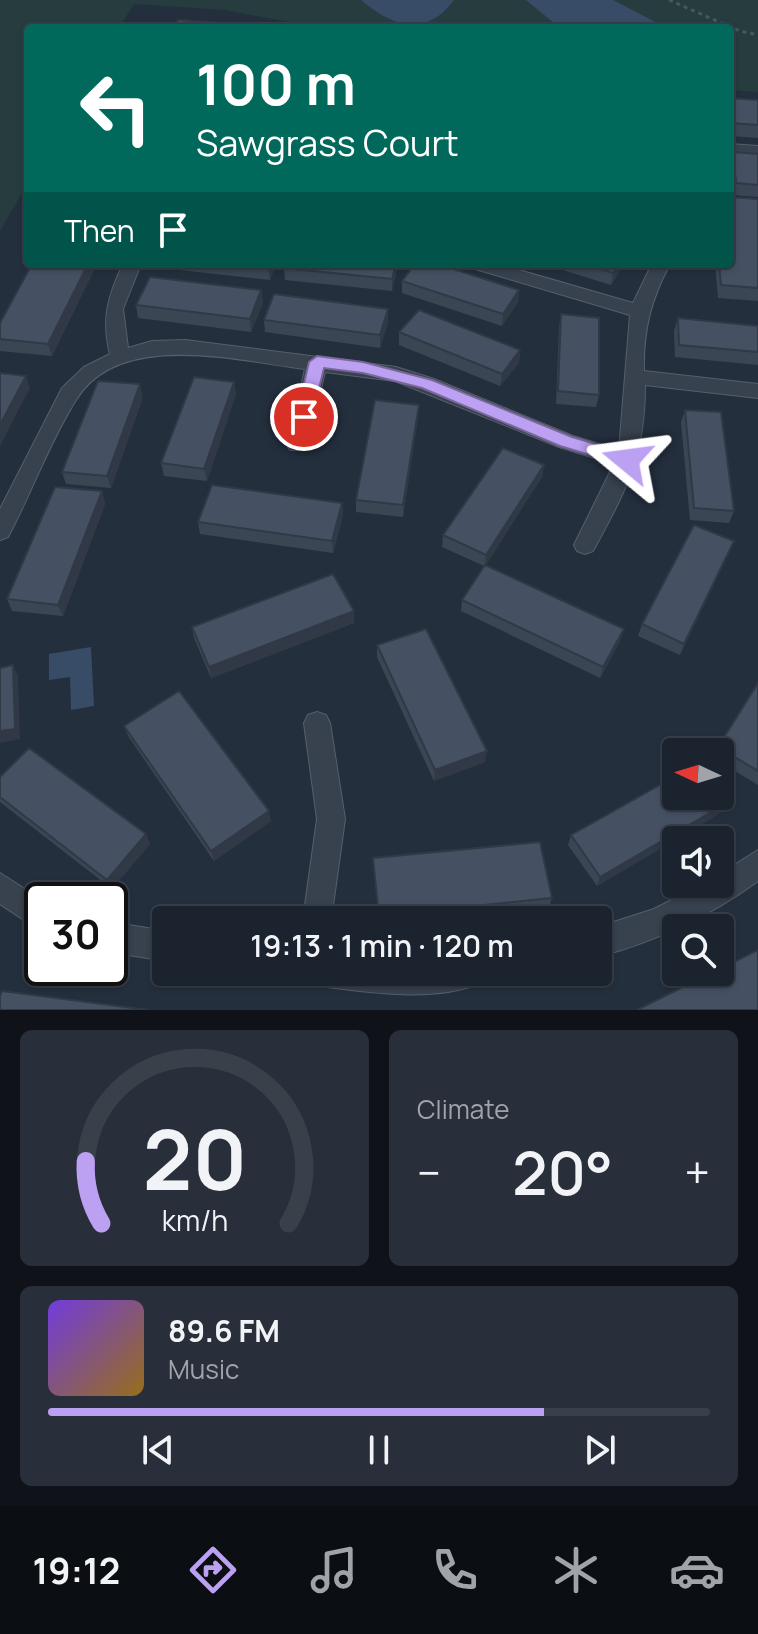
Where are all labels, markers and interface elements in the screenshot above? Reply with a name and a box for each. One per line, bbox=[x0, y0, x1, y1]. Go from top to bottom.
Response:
text: 100 m bbox=[196, 45, 356, 122]
icon: left bbox=[64, 56, 168, 160]
text: Sawgrass Court bbox=[196, 118, 459, 167]
icon: arrive bbox=[151, 208, 195, 252]
text: Then bbox=[64, 210, 135, 251]
pin bbox=[270, 383, 338, 451]
icon: arrive bbox=[282, 395, 326, 439]
position arrow bbox=[585, 418, 669, 502]
north arrow bbox=[662, 738, 734, 810]
map controls bbox=[662, 738, 734, 986]
button: sound bbox=[662, 826, 734, 898]
speed limit sign: 30 bbox=[24, 882, 128, 986]
button: search bbox=[662, 914, 734, 986]
text: 19:13 · 1 min · 120 m bbox=[250, 925, 514, 966]
text: Climate bbox=[417, 1091, 509, 1127]
text: 20 bbox=[142, 1101, 247, 1215]
text: 20° bbox=[512, 1131, 613, 1213]
text: − bbox=[417, 1142, 441, 1202]
text: + bbox=[685, 1142, 710, 1202]
text: km/h bbox=[161, 1201, 228, 1240]
text: 89.6 FM bbox=[168, 1310, 280, 1351]
text: Music bbox=[168, 1351, 239, 1387]
icon: previous bbox=[136, 1428, 180, 1472]
icon: pause bbox=[357, 1428, 401, 1472]
icon: next bbox=[578, 1428, 622, 1472]
icon: directions bbox=[185, 1542, 241, 1598]
icon: music bbox=[306, 1542, 362, 1598]
icon: phone bbox=[427, 1542, 483, 1598]
icon: climate bbox=[548, 1542, 604, 1598]
icon: car bbox=[669, 1542, 725, 1598]
text: 19:12 bbox=[33, 1546, 120, 1595]

